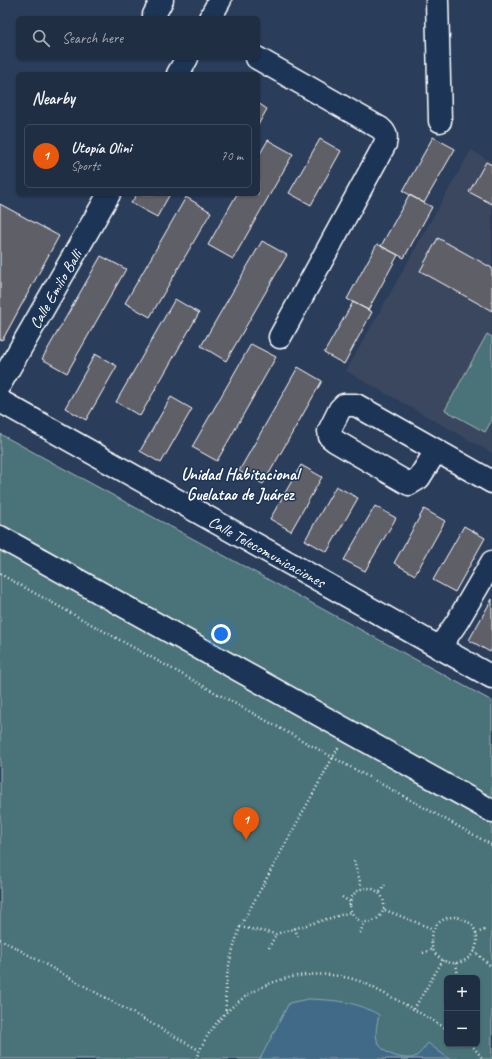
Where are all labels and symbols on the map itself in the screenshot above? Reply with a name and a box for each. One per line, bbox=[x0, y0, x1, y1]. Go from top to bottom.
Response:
street label: Calle Emilio Balli bbox=[25, 245, 88, 333]
district label: Unidad Habitacional Guelatao de Juárez bbox=[181, 464, 302, 505]
street label: Calle Telecomunicaciones bbox=[205, 512, 330, 593]
your location bbox=[211, 624, 231, 644]
pin: 1 bbox=[233, 807, 259, 840]

